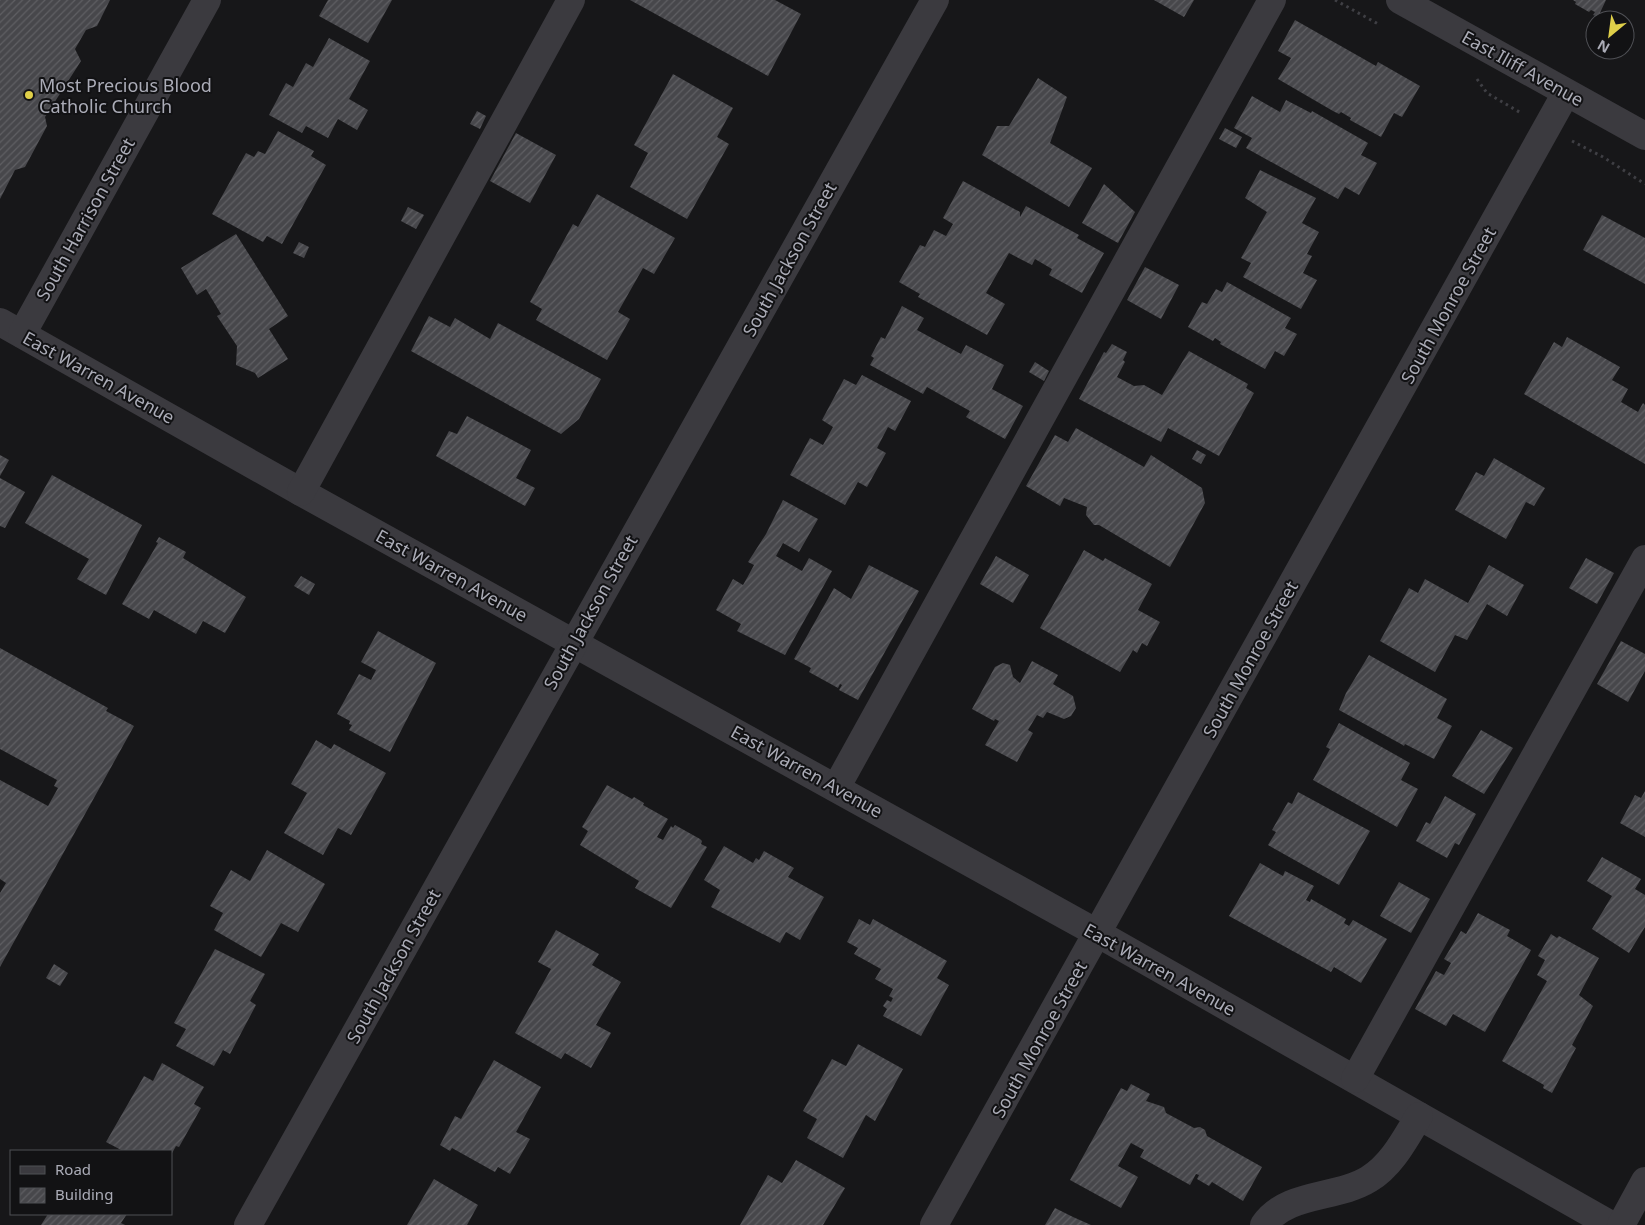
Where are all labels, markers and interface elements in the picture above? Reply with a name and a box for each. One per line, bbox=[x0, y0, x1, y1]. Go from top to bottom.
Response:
north arrow bbox=[1585, 10, 1635, 60]
street label: East Iliff Avenue bbox=[1458, 25, 1588, 111]
text: N bbox=[1594, 36, 1613, 58]
place label: Most Precious Blood Catholic Church bbox=[39, 73, 212, 118]
marker: Most Precious Blood Catholic Church bbox=[23, 89, 35, 101]
street label: South Harrison Street bbox=[30, 133, 140, 305]
street label: South Jackson Street bbox=[737, 177, 842, 340]
street label: South Monroe Street bbox=[1395, 222, 1501, 388]
street label: East Warren Avenue bbox=[19, 325, 179, 429]
street label: East Warren Avenue bbox=[372, 523, 532, 627]
street label: South Jackson Street bbox=[538, 530, 643, 693]
street label: South Monroe Street bbox=[1197, 576, 1303, 742]
street label: East Warren Avenue bbox=[727, 719, 887, 823]
street label: South Jackson Street bbox=[341, 884, 446, 1047]
street label: East Warren Avenue bbox=[1080, 917, 1240, 1021]
street label: South Monroe Street bbox=[986, 956, 1092, 1122]
legend bbox=[10, 1150, 172, 1215]
text: Road bbox=[55, 1159, 91, 1179]
text: Building bbox=[55, 1184, 113, 1204]

